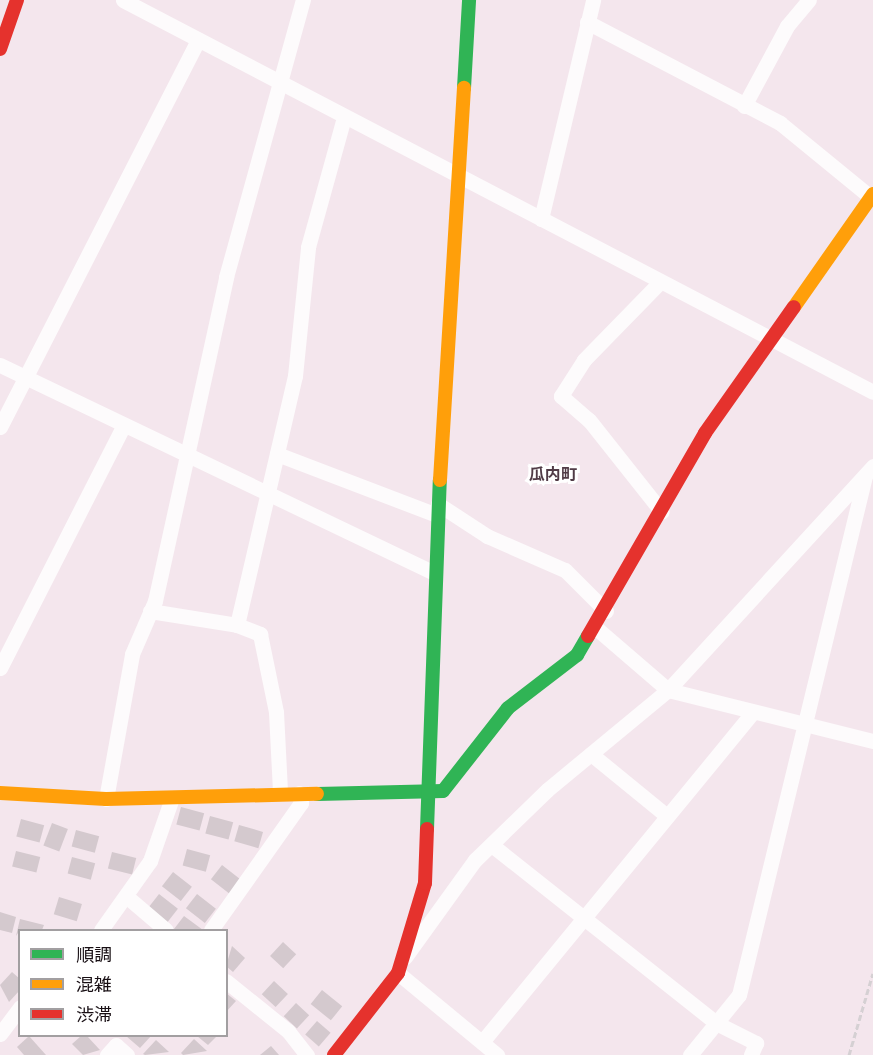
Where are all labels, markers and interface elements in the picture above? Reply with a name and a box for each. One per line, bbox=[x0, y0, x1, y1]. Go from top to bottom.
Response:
district label: 瓜内町 bbox=[529, 465, 577, 485]
legend bbox=[18, 929, 228, 1037]
text: 順調 bbox=[76, 942, 112, 967]
text: 混雑 bbox=[76, 972, 112, 997]
text: 渋滞 bbox=[76, 1002, 112, 1027]

